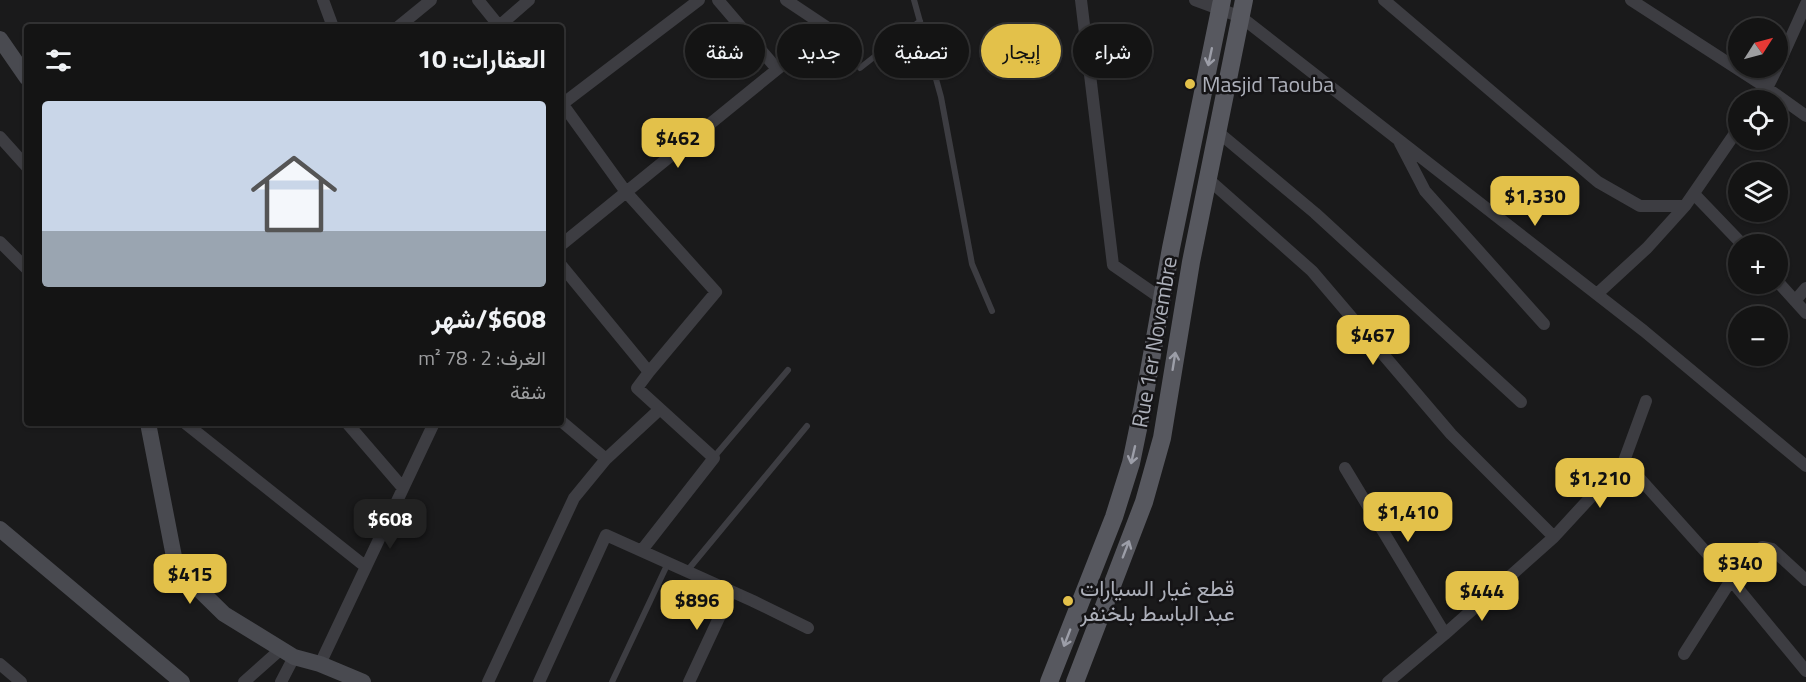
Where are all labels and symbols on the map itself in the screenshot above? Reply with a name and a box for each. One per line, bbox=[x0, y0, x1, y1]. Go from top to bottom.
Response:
north arrow bbox=[1728, 18, 1788, 78]
one-way arrow bbox=[1204, 48, 1216, 67]
place label: Masjid Taouba bbox=[1202, 67, 1334, 101]
marker: Masjid Taouba bbox=[1183, 77, 1197, 91]
pin: $462 bbox=[642, 118, 714, 169]
pin: $1,330 bbox=[1486, 176, 1584, 227]
street label: Rue 1er Novembre bbox=[1122, 254, 1186, 430]
pin: $467 bbox=[1337, 315, 1409, 366]
one-way arrow bbox=[1169, 351, 1180, 371]
one-way arrow bbox=[1127, 445, 1138, 464]
pin: $1,210 bbox=[1551, 458, 1649, 509]
pin: $1,410 bbox=[1359, 492, 1457, 543]
pin: $608 bbox=[354, 499, 426, 550]
one-way arrow bbox=[1121, 540, 1132, 559]
pin: $340 bbox=[1704, 543, 1776, 594]
pin: $415 bbox=[154, 554, 226, 605]
place label: قطع غيار السيارات عبد الباسط بلخنفر bbox=[1079, 571, 1235, 630]
pin: $444 bbox=[1446, 571, 1518, 622]
pin: $896 bbox=[661, 580, 733, 631]
marker: قطع غيار السيارات عبد الباسط بلخنفر bbox=[1061, 594, 1075, 608]
one-way arrow bbox=[1060, 628, 1071, 647]

